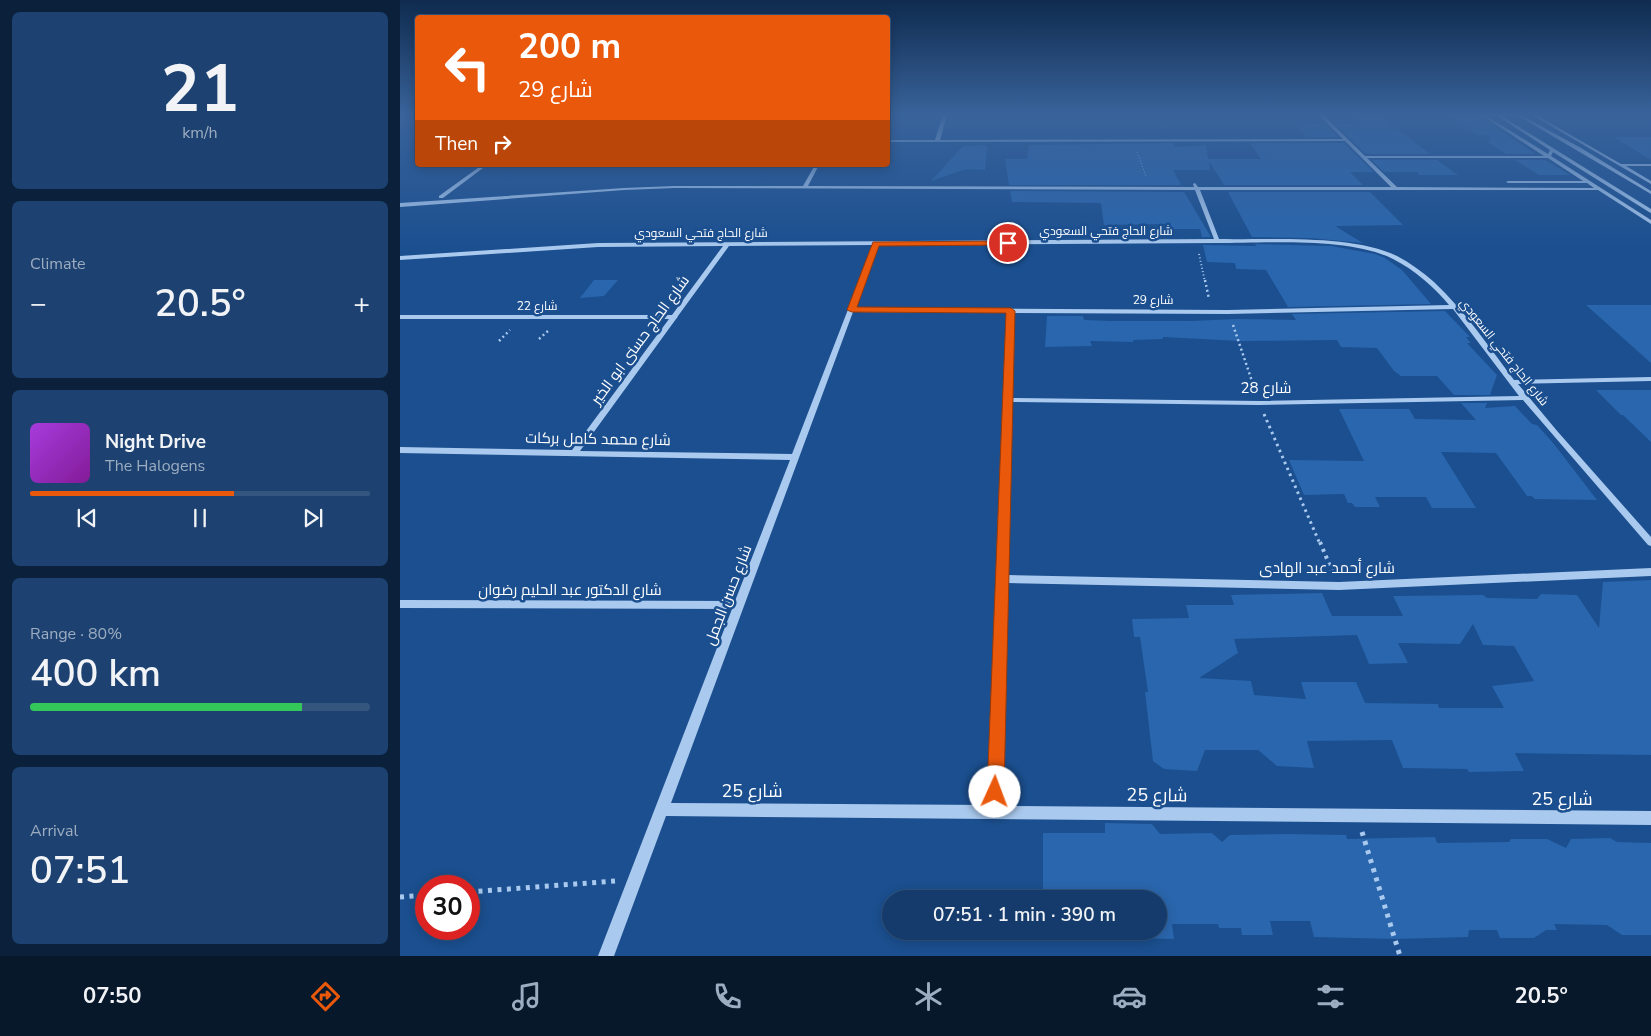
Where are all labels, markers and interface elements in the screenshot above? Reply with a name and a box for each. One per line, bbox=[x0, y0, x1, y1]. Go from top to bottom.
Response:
text: 200 m bbox=[518, 23, 621, 70]
icon: left bbox=[435, 35, 500, 100]
text: 21 bbox=[161, 45, 239, 134]
text: شارع 29 bbox=[518, 75, 593, 105]
text: km/h bbox=[182, 122, 218, 144]
icon: right bbox=[488, 130, 516, 158]
text: Then bbox=[435, 131, 478, 157]
pin bbox=[987, 222, 1029, 264]
street label: شارع الحاج فتحي السعودي bbox=[1039, 223, 1173, 241]
street label: شارع الحاج فتحي السعودي bbox=[634, 225, 768, 243]
icon: arrive bbox=[994, 229, 1022, 257]
text: Climate bbox=[30, 253, 85, 275]
street label: شارع الحاج حسنى ابو الخير bbox=[586, 271, 695, 410]
text: 20.5° bbox=[154, 278, 246, 329]
text: − bbox=[30, 285, 47, 323]
text: + bbox=[353, 285, 370, 323]
street label: شارع 29 bbox=[1133, 292, 1173, 308]
street label: شارع الحاج فتحي السعودي bbox=[1454, 295, 1552, 410]
street label: شارع 22 bbox=[517, 298, 557, 314]
street label: شارع 28 bbox=[1241, 378, 1291, 399]
street label: شارع محمد كامل بركات bbox=[525, 428, 671, 451]
text: Night Drive bbox=[105, 429, 206, 455]
text: The Halogens bbox=[105, 455, 205, 477]
icon: previous bbox=[73, 504, 101, 532]
icon: pause bbox=[186, 504, 214, 532]
icon: next bbox=[299, 504, 327, 532]
street label: شارع حسن الجمل bbox=[700, 542, 757, 648]
street label: شارع أحمد عبد الهادى bbox=[1259, 558, 1395, 579]
street label: شارع الدكتور عبد الحليم رضوان bbox=[478, 580, 662, 601]
text: Range · 80% bbox=[30, 623, 122, 645]
text: 400 km bbox=[30, 648, 161, 699]
position arrow bbox=[968, 765, 1020, 817]
street label: شارع 25 bbox=[721, 779, 783, 803]
street label: شارع 25 bbox=[1126, 782, 1188, 808]
street label: شارع 25 bbox=[1531, 787, 1593, 811]
text: Arrival bbox=[30, 820, 78, 842]
text: 07:51 bbox=[30, 845, 130, 896]
speed limit sign: 30 bbox=[415, 875, 480, 940]
text: 07:51 · 1 min · 390 m bbox=[933, 902, 1116, 928]
icon: directions bbox=[308, 979, 343, 1014]
icon: music bbox=[509, 979, 544, 1014]
icon: phone bbox=[710, 979, 745, 1014]
icon: climate bbox=[911, 979, 946, 1014]
icon: car bbox=[1112, 979, 1147, 1014]
icon: filters bbox=[1313, 979, 1348, 1014]
text: 07:50 bbox=[83, 981, 141, 1011]
text: 20.5° bbox=[1514, 981, 1568, 1011]

